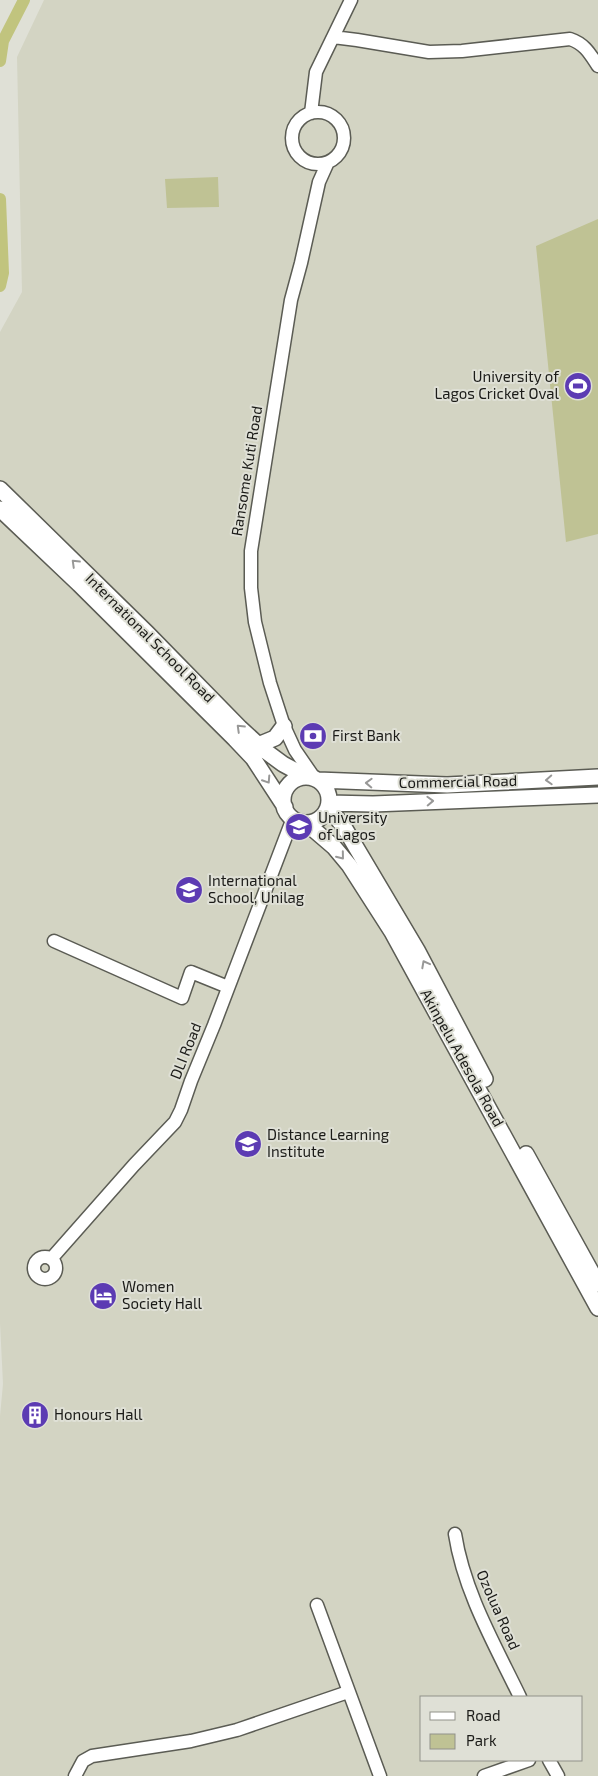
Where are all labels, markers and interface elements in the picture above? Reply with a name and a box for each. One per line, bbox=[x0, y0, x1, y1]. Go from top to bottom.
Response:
place label: University of Lagos Cricket Oval bbox=[435, 367, 560, 402]
sports icon: University of Lagos Cricket Oval bbox=[563, 371, 593, 401]
street label: Ransome Kuti Road bbox=[227, 404, 265, 537]
one-way arrow bbox=[72, 560, 81, 569]
street label: International School Road bbox=[82, 569, 219, 706]
bank icon: First Bank bbox=[298, 721, 328, 751]
one-way arrow bbox=[237, 724, 246, 733]
place label: First Bank bbox=[332, 726, 401, 744]
street label: Commercial Road bbox=[399, 771, 517, 791]
one-way arrow bbox=[261, 774, 271, 783]
one-way arrow bbox=[545, 774, 553, 785]
one-way arrow bbox=[365, 778, 373, 788]
one-way arrow bbox=[426, 796, 434, 807]
place label: University of Lagos bbox=[318, 808, 387, 843]
school or university icon: University of Lagos bbox=[284, 812, 314, 842]
one-way arrow bbox=[336, 850, 344, 859]
place label: International School, Unilag bbox=[208, 871, 305, 906]
school or university icon: International School, Unilag bbox=[174, 875, 204, 905]
one-way arrow bbox=[421, 961, 431, 970]
street label: Akinpelu Adesola Road bbox=[417, 985, 508, 1130]
street label: DLI Road bbox=[166, 1020, 205, 1082]
place label: Distance Learning Institute bbox=[267, 1125, 390, 1160]
school or university icon: Distance Learning Institute bbox=[233, 1129, 263, 1159]
place label: Women Society Hall bbox=[122, 1277, 202, 1312]
hotel icon: Women Society Hall bbox=[88, 1281, 118, 1311]
building icon: Honours Hall bbox=[20, 1400, 50, 1430]
place label: Honours Hall bbox=[54, 1405, 143, 1423]
street label: Ozolua Road bbox=[473, 1567, 524, 1652]
legend bbox=[420, 1696, 583, 1761]
text: Road bbox=[466, 1706, 501, 1724]
text: Park bbox=[466, 1731, 497, 1749]

